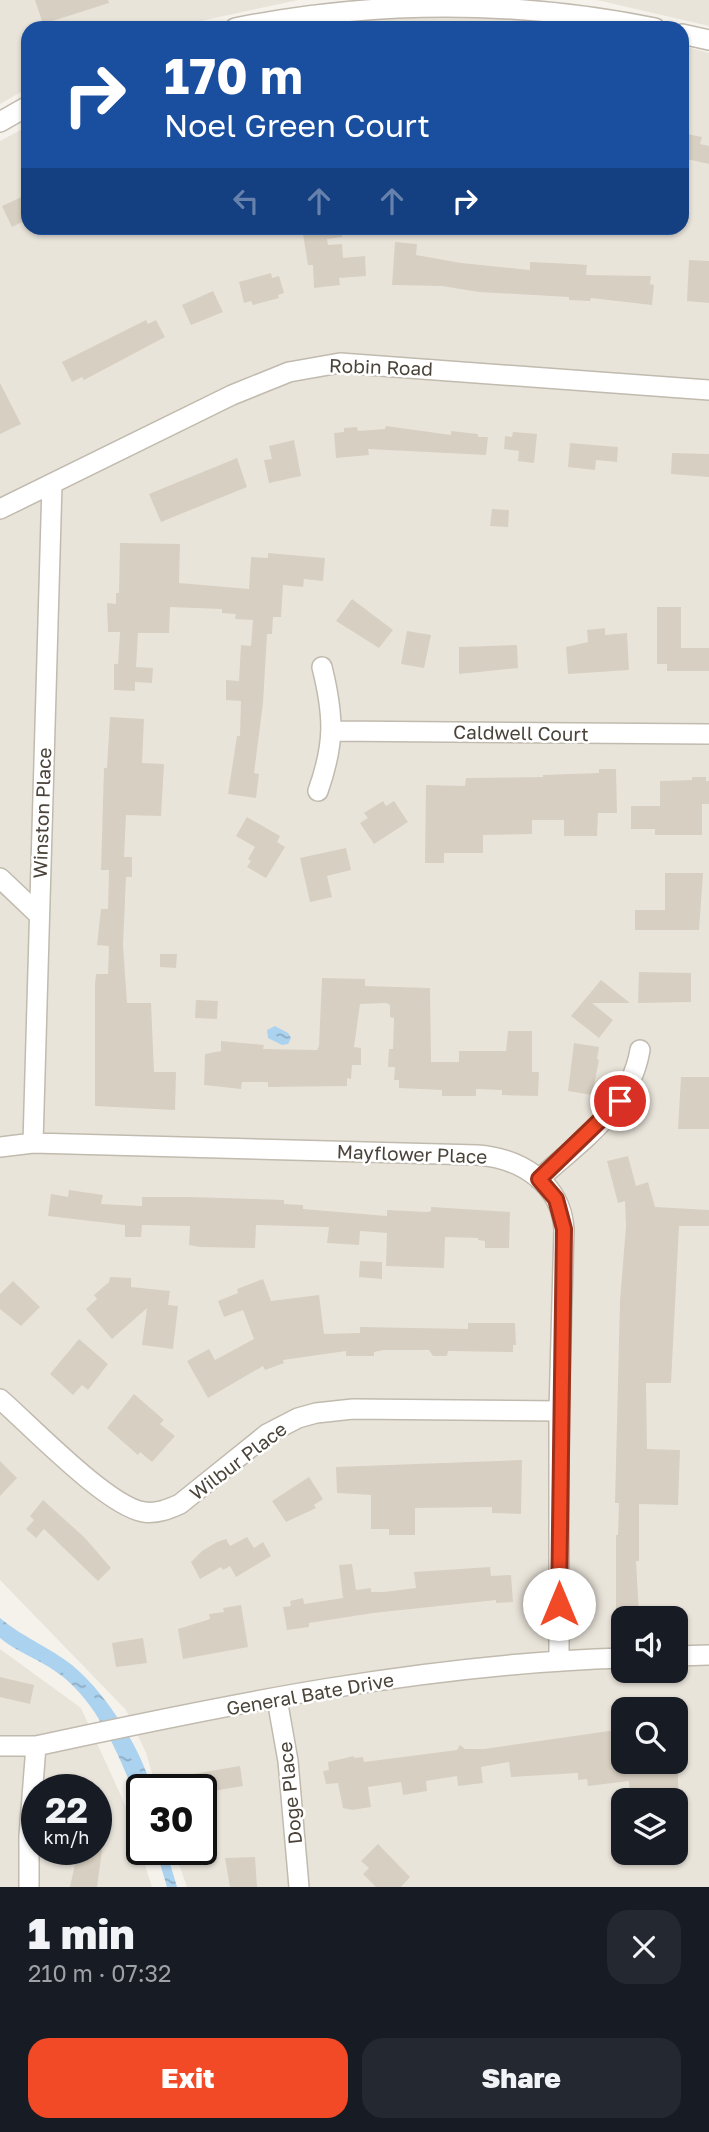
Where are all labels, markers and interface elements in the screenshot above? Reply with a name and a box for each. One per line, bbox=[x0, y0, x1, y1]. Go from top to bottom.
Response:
text: 170 m bbox=[164, 46, 303, 105]
icon: right bbox=[49, 49, 140, 140]
text: Noel Green Court bbox=[164, 106, 430, 144]
icon: left bbox=[227, 182, 265, 220]
icon: ahead bbox=[300, 182, 338, 220]
icon: ahead bbox=[373, 182, 411, 220]
icon: right bbox=[446, 182, 484, 220]
street label: Robin Road bbox=[329, 353, 433, 380]
street label: Caldwell Court bbox=[453, 720, 589, 745]
street label: Winston Place bbox=[28, 747, 55, 879]
pin bbox=[590, 1071, 650, 1131]
icon: arrive bbox=[601, 1082, 639, 1120]
street label: Mayflower Place bbox=[336, 1139, 488, 1168]
street label: Wilbur Place bbox=[185, 1417, 291, 1505]
position arrow bbox=[522, 1567, 596, 1641]
map controls bbox=[611, 1606, 688, 1865]
button: sound bbox=[611, 1606, 688, 1683]
street label: General Bate Drive bbox=[224, 1667, 395, 1720]
button: search bbox=[611, 1697, 688, 1774]
street label: Doge Place bbox=[273, 1741, 306, 1845]
speed limit sign: 30 bbox=[126, 1774, 217, 1865]
button: layers bbox=[611, 1788, 688, 1865]
text: 22 bbox=[45, 1789, 88, 1831]
text: km/h bbox=[44, 1826, 89, 1848]
text: 1 min bbox=[28, 1908, 135, 1958]
button: close bbox=[607, 1910, 681, 1984]
text: 210 m · 07:32 bbox=[28, 1959, 171, 1987]
button: Exit bbox=[28, 2038, 348, 2118]
button: Share bbox=[362, 2038, 681, 2118]

